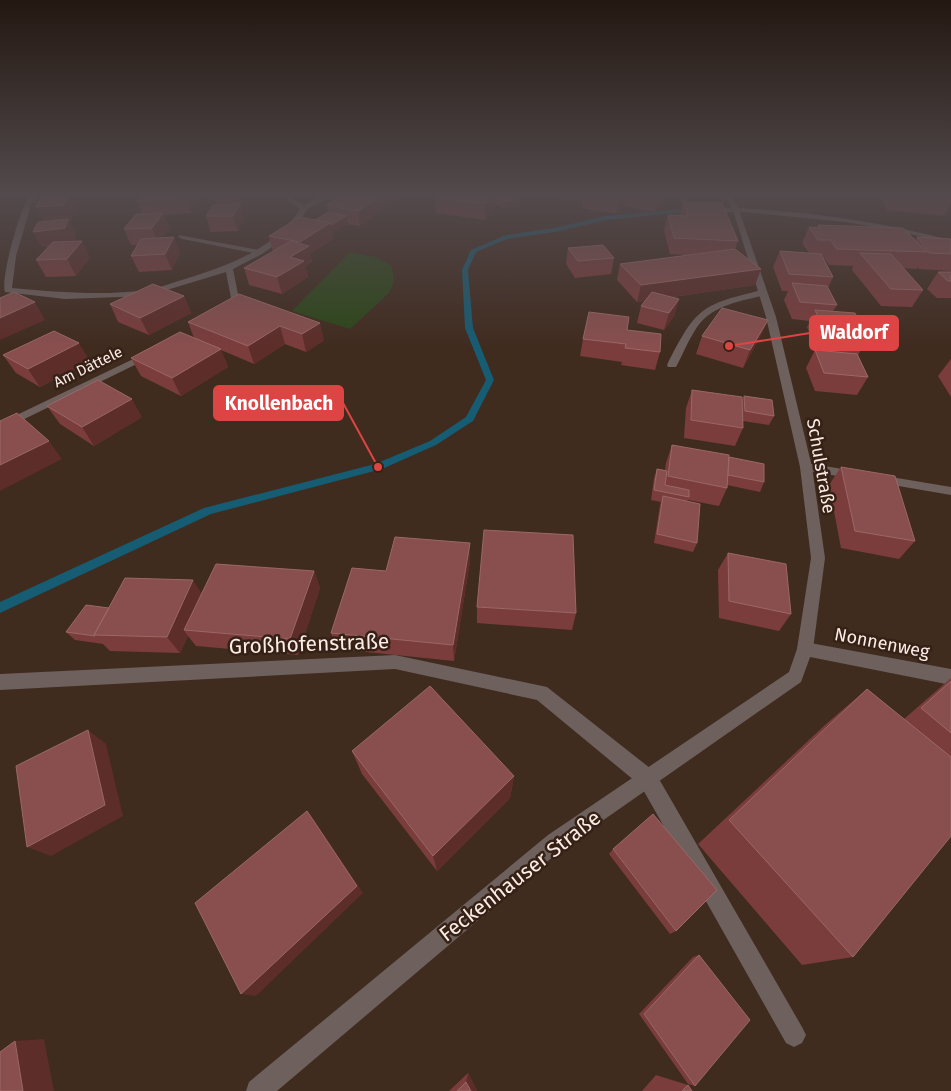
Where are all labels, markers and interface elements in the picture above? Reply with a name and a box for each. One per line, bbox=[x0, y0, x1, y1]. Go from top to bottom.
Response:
callout: Waldorf bbox=[810, 316, 898, 350]
text: Waldorf bbox=[820, 321, 890, 344]
street label: Am Dättele bbox=[51, 343, 125, 391]
callout: Knollenbach bbox=[214, 386, 343, 420]
text: Knollenbach bbox=[225, 392, 333, 415]
street label: Schulstraße bbox=[802, 417, 840, 515]
street label: Nonnenweg bbox=[833, 623, 932, 663]
street label: Großhofenstraße bbox=[228, 628, 390, 660]
street label: Feckenhauser Straße bbox=[434, 805, 606, 947]

